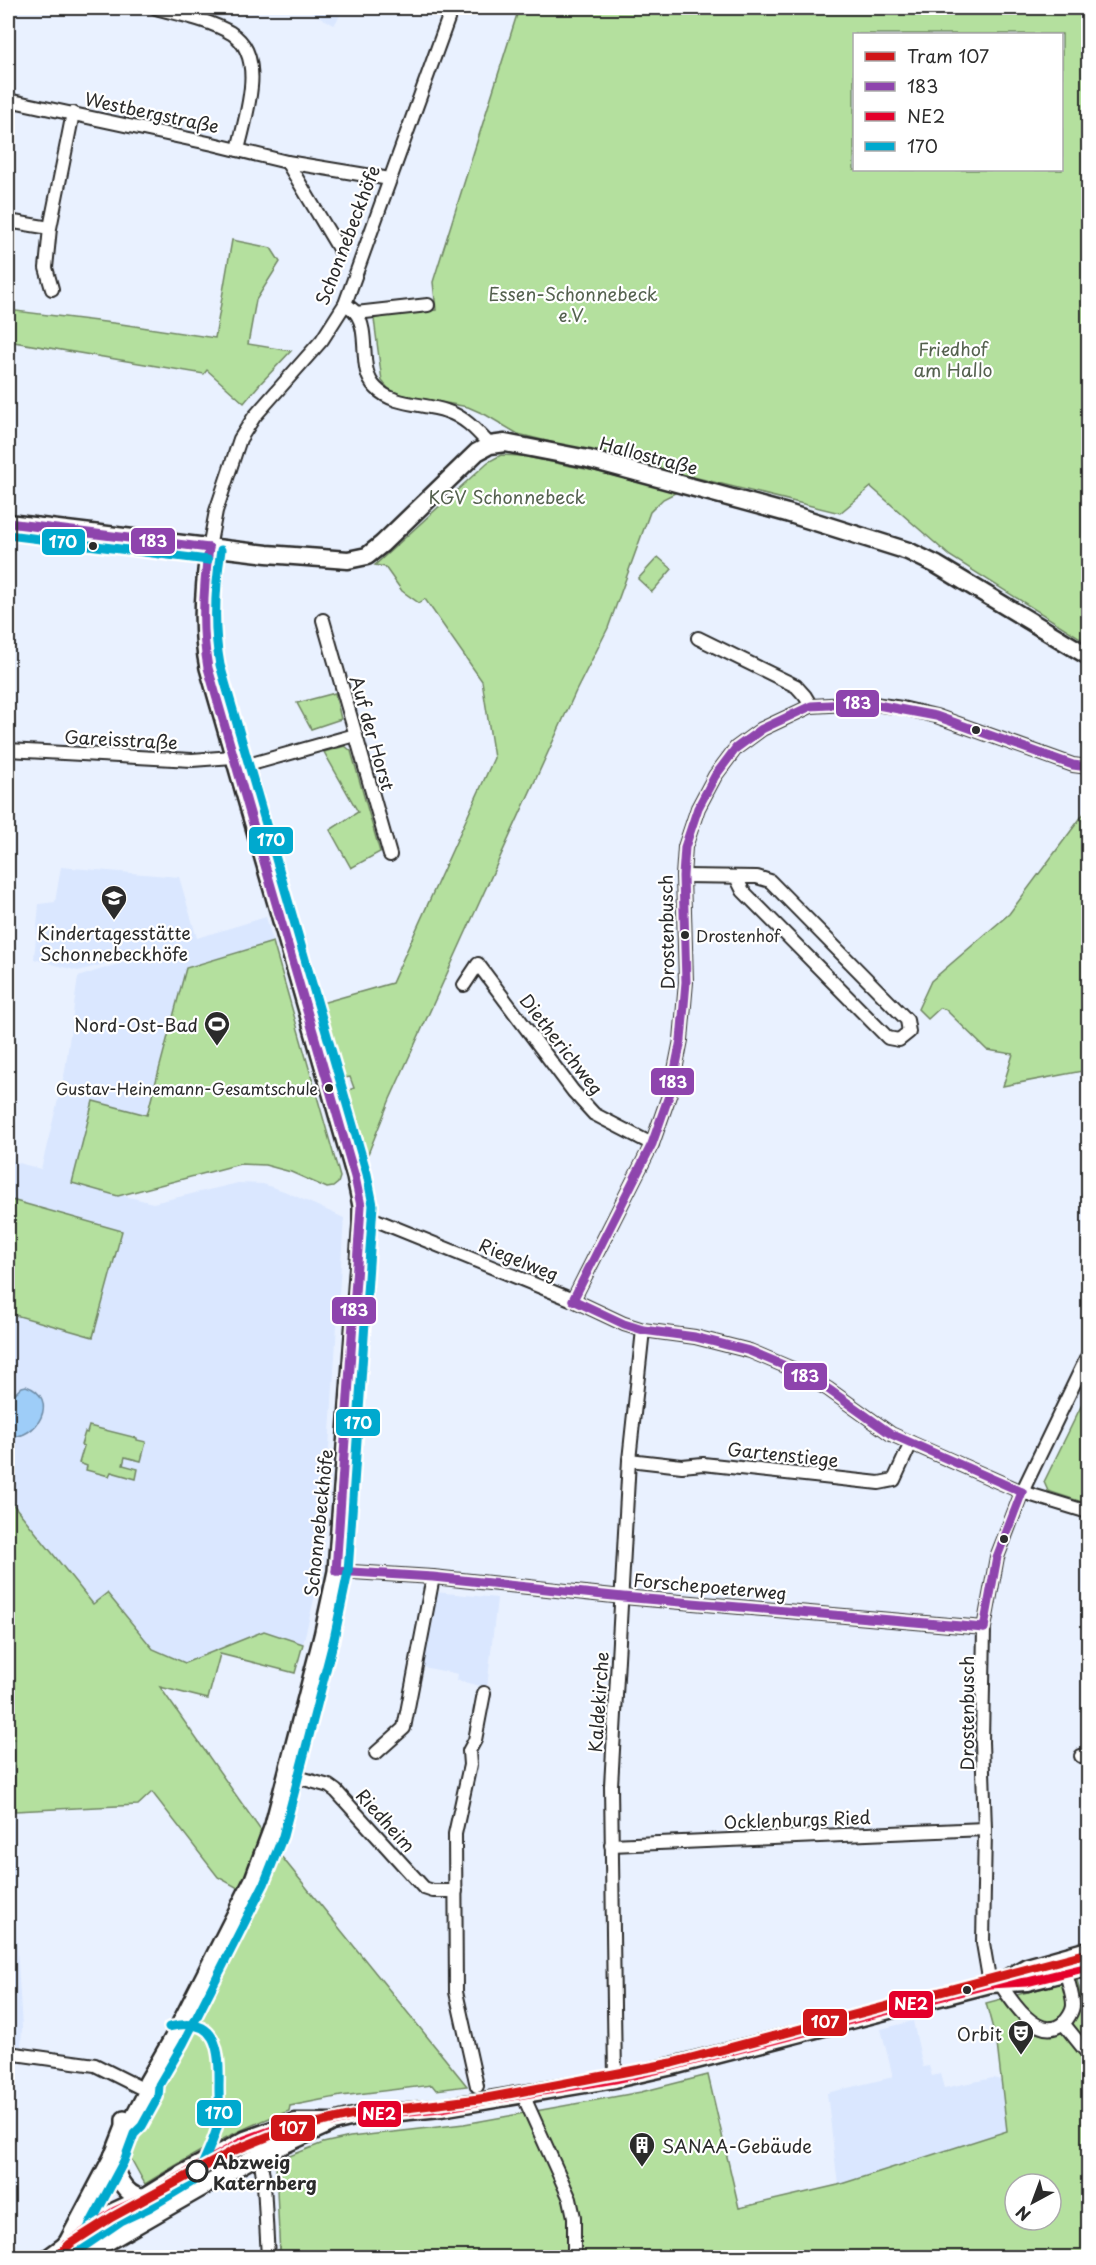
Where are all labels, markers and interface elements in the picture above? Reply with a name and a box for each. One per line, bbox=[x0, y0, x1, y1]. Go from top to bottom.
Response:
legend bbox=[853, 33, 1063, 171]
text: Tram 107 bbox=[907, 42, 989, 69]
text: 183 bbox=[907, 72, 938, 99]
street label: Westbergstraße bbox=[82, 85, 222, 139]
text: NE2 bbox=[907, 102, 945, 129]
text: 170 bbox=[907, 132, 938, 159]
street label: Schonnebeckhöfe bbox=[308, 161, 386, 309]
park label: Essen-Schonnebeck e.V. bbox=[488, 280, 658, 328]
park label: Friedhof am Hallo bbox=[914, 335, 992, 383]
street label: Hallostraße bbox=[597, 429, 701, 481]
park label: KGV Schonnebeck bbox=[429, 483, 585, 510]
line badge: 183 bbox=[130, 527, 176, 555]
line badge: 170 bbox=[41, 528, 86, 556]
text: 183 bbox=[139, 528, 167, 552]
text: 170 bbox=[49, 529, 77, 553]
unlabelled marker bbox=[87, 540, 99, 552]
street label: Auf der Horst bbox=[344, 672, 402, 794]
line badge: 183 bbox=[835, 689, 880, 718]
text: 183 bbox=[843, 690, 871, 714]
street label: Gareisstraße bbox=[64, 723, 178, 755]
unlabelled marker bbox=[970, 724, 982, 736]
line badge: 170 bbox=[248, 826, 294, 855]
text: 170 bbox=[257, 827, 285, 851]
street label: Drostenbusch bbox=[652, 874, 680, 990]
school or university icon: Kindertagesstätte Schonnebeckhöfe bbox=[99, 883, 129, 921]
place label: Kindertagesstätte Schonnebeckhöfe bbox=[37, 919, 191, 967]
place label: Drostenhof bbox=[696, 923, 782, 947]
marker: Drostenhof bbox=[679, 929, 691, 941]
street label: Dietherichweg bbox=[514, 988, 610, 1100]
sports icon: Nord-Ost-Bad bbox=[202, 1009, 232, 1047]
place label: Nord-Ost-Bad bbox=[74, 1011, 198, 1038]
line badge: 183 bbox=[650, 1067, 695, 1096]
text: 183 bbox=[659, 1069, 687, 1093]
place label: Gustav-Heinemann-Gesamtschule bbox=[56, 1076, 318, 1100]
marker: Gustav-Heinemann-Gesamtschule bbox=[323, 1082, 335, 1094]
street label: Riegelweg bbox=[475, 1231, 563, 1287]
line badge: 183 bbox=[331, 1296, 377, 1325]
text: 183 bbox=[340, 1297, 368, 1321]
line badge: 183 bbox=[783, 1362, 828, 1391]
text: 183 bbox=[791, 1363, 819, 1387]
line badge: 170 bbox=[335, 1408, 381, 1437]
text: 170 bbox=[344, 1410, 372, 1434]
street label: Gartenstiege bbox=[726, 1435, 840, 1473]
street label: Schonnebeckhöfe bbox=[297, 1448, 339, 1598]
unlabelled marker bbox=[998, 1533, 1010, 1545]
street label: Forschepoeterweg bbox=[632, 1566, 788, 1606]
street label: Kaldekirche bbox=[581, 1651, 615, 1753]
street label: Drostenbusch bbox=[953, 1656, 980, 1770]
street label: Riedheim bbox=[350, 1782, 422, 1858]
street label: Ocklenburgs Ried bbox=[723, 1803, 871, 1835]
unlabelled marker bbox=[961, 1984, 973, 1996]
line badge: NE2 bbox=[888, 1990, 934, 2019]
text: NE2 bbox=[894, 1991, 928, 2015]
line badge: 107 bbox=[802, 2008, 848, 2037]
text: 107 bbox=[811, 2009, 839, 2033]
theatre icon: Orbit bbox=[1006, 2018, 1036, 2056]
place label: Orbit bbox=[957, 2020, 1002, 2047]
line badge: 170 bbox=[196, 2099, 242, 2127]
text: 170 bbox=[205, 2100, 233, 2124]
line badge: NE2 bbox=[357, 2100, 402, 2128]
text: NE2 bbox=[362, 2101, 396, 2125]
line badge: 107 bbox=[270, 2114, 316, 2142]
text: 107 bbox=[279, 2115, 307, 2139]
building icon: SANAA-Gebäude bbox=[627, 2130, 657, 2168]
place label: SANAA-Gebäude bbox=[662, 2132, 812, 2159]
place label: Abzweig Katernberg bbox=[213, 2148, 317, 2196]
marker: Abzweig Katernberg bbox=[186, 2160, 208, 2182]
north arrow bbox=[1003, 2172, 1063, 2232]
text: N bbox=[1010, 2201, 1035, 2227]

